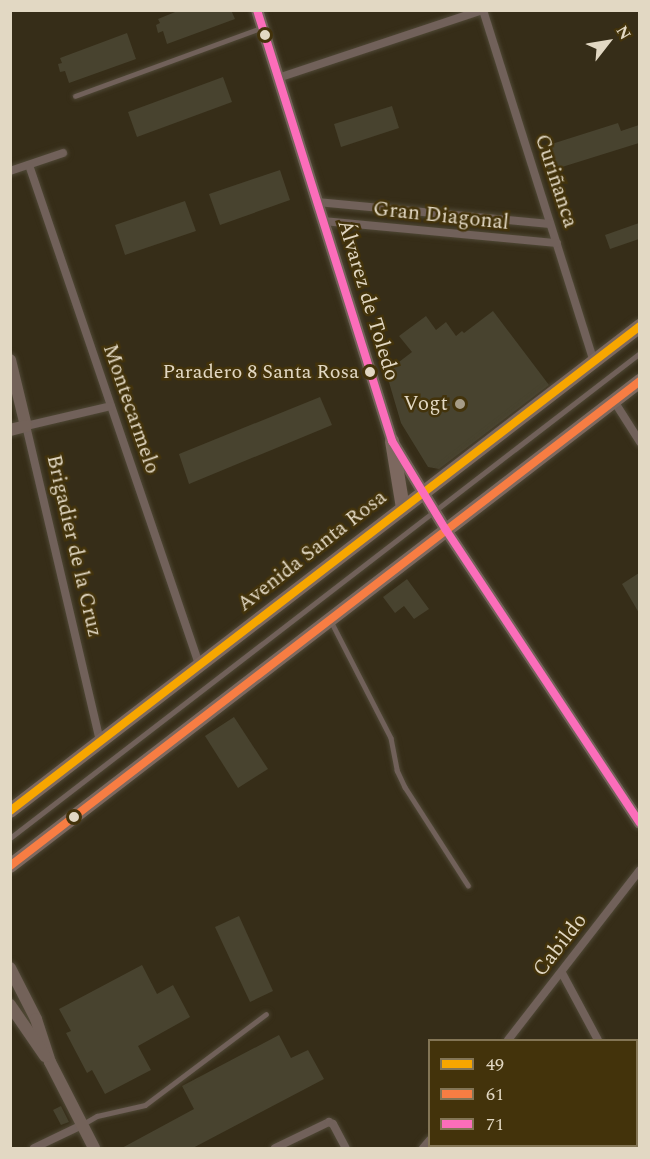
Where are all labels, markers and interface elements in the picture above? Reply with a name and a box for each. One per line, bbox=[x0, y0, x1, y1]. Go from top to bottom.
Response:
north arrow bbox=[578, 12, 638, 72]
text: N bbox=[610, 21, 637, 45]
unlabelled marker bbox=[259, 29, 271, 41]
street label: Curiñanca bbox=[529, 131, 583, 231]
street label: Gran Diagonal bbox=[372, 196, 510, 236]
street label: Álvarez de Toledo bbox=[332, 216, 404, 384]
street label: Montecarmelo bbox=[97, 341, 165, 477]
place label: Paradero 8 Santa Rosa bbox=[163, 360, 359, 384]
marker: Paradero 8 Santa Rosa bbox=[364, 366, 376, 378]
place label: Vogt bbox=[403, 391, 448, 417]
marker: Vogt bbox=[453, 397, 467, 411]
street label: Brigadier de la Cruz bbox=[41, 452, 107, 640]
street label: Avenida Santa Rosa bbox=[232, 485, 392, 617]
unlabelled marker bbox=[68, 811, 80, 823]
street label: Cabildo bbox=[528, 908, 592, 982]
legend bbox=[428, 1039, 638, 1147]
text: 49 bbox=[486, 1051, 504, 1078]
text: 61 bbox=[486, 1081, 504, 1108]
text: 71 bbox=[486, 1111, 504, 1138]

